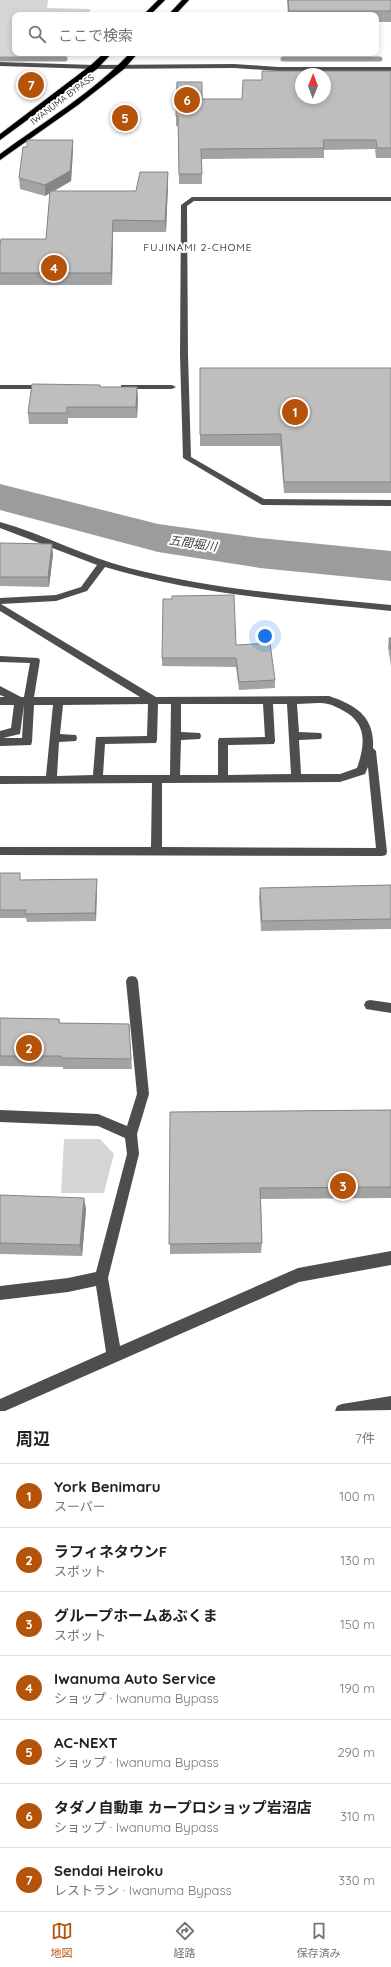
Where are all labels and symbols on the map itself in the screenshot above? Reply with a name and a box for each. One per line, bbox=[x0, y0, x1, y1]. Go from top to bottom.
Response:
north arrow bbox=[295, 68, 331, 104]
pin: 7 bbox=[18, 70, 44, 100]
street label: IWANUMA BYPASS bbox=[28, 71, 96, 127]
pin: 6 bbox=[174, 85, 200, 115]
pin: 5 bbox=[112, 103, 138, 133]
district label: FUJINAMI 2-CHOME bbox=[144, 241, 252, 254]
pin: 4 bbox=[41, 253, 67, 283]
pin: 1 bbox=[282, 397, 308, 427]
water label: 五間堀川 bbox=[168, 532, 220, 554]
your location bbox=[255, 626, 275, 646]
pin: 2 bbox=[16, 1033, 42, 1063]
pin: 3 bbox=[330, 1171, 356, 1201]

